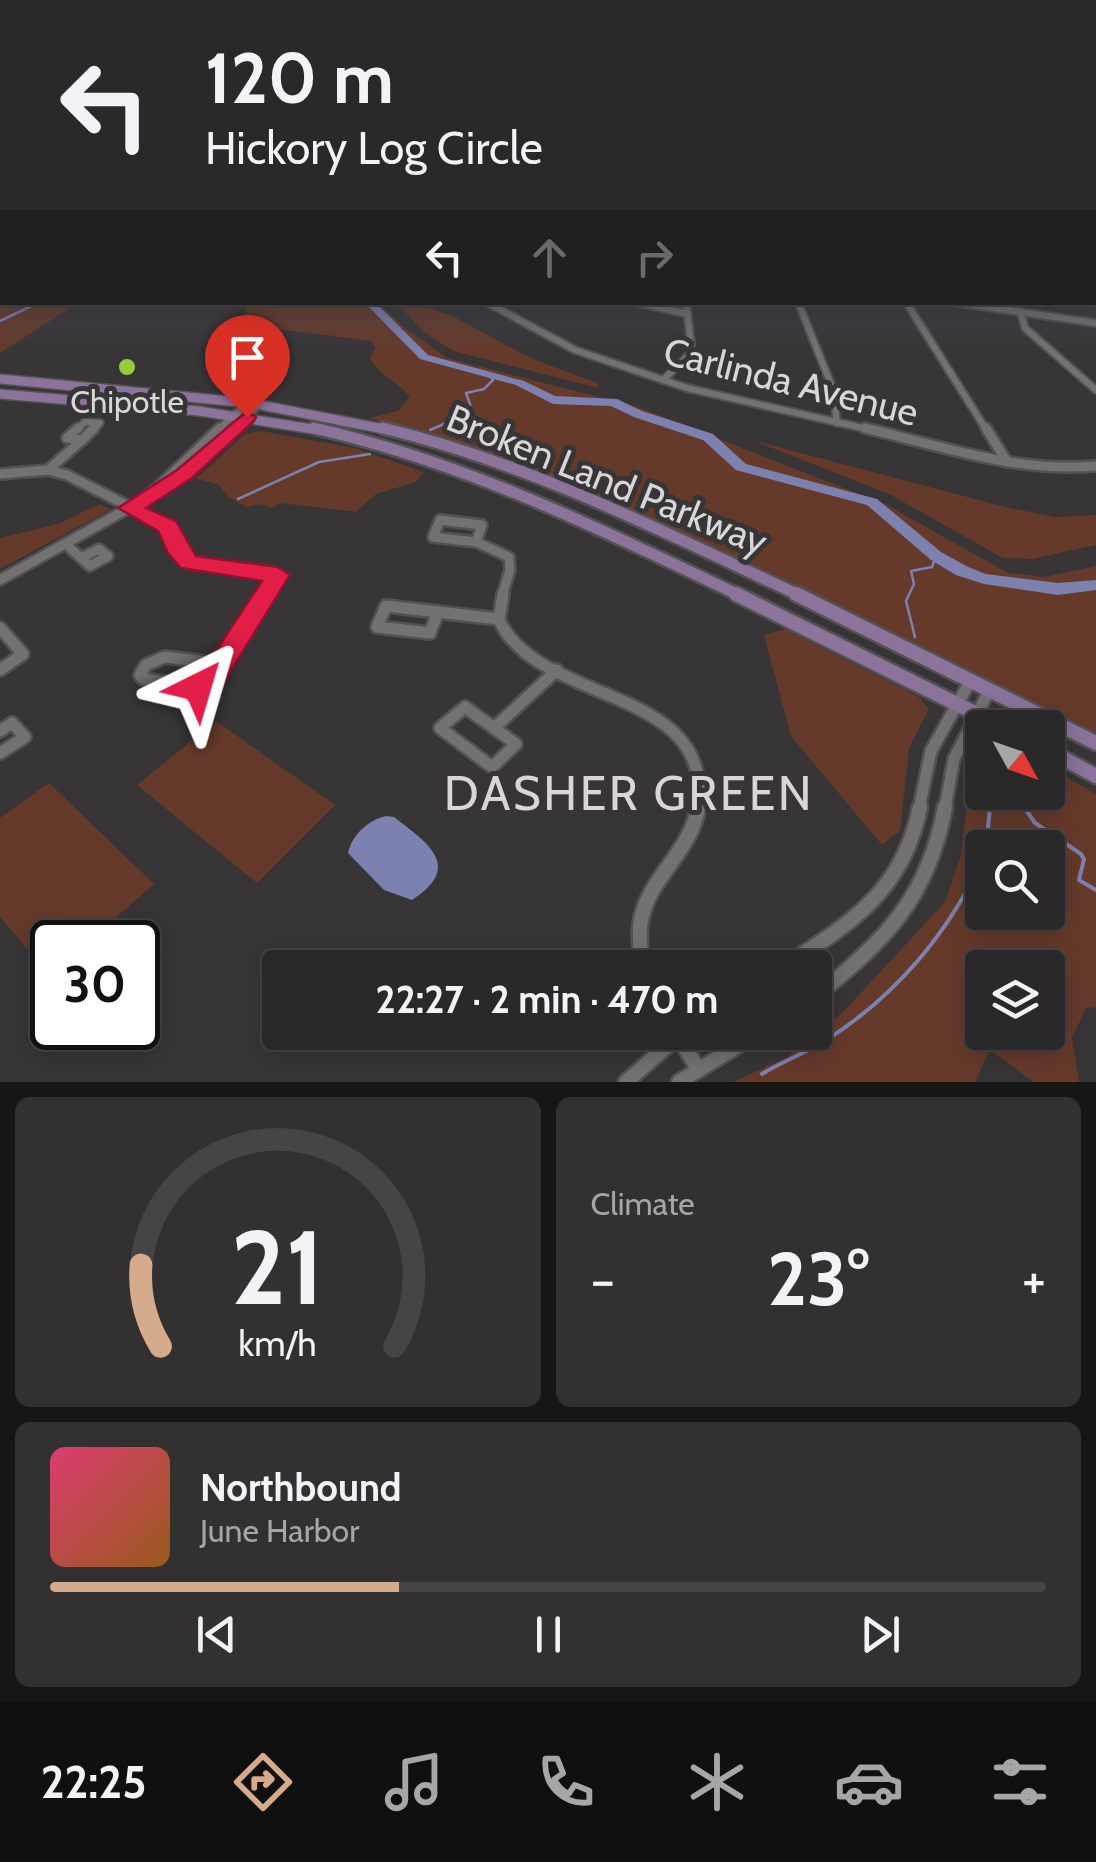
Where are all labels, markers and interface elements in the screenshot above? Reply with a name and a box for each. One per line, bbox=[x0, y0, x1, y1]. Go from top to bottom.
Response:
text: 120 m bbox=[205, 35, 394, 121]
icon: left bbox=[40, 40, 170, 170]
text: Hickory Log Circle bbox=[205, 121, 543, 175]
icon: left bbox=[417, 230, 472, 285]
icon: ahead bbox=[522, 230, 577, 285]
icon: right bbox=[627, 230, 682, 285]
pin bbox=[205, 315, 290, 418]
street label: Carlinda Avenue bbox=[659, 327, 923, 436]
icon: arrive bbox=[220, 330, 275, 385]
marker: Chipotle bbox=[116, 356, 138, 378]
place label: Chipotle bbox=[70, 382, 184, 421]
street label: Broken Land Parkway bbox=[440, 394, 774, 565]
position arrow bbox=[146, 635, 250, 739]
north arrow bbox=[965, 710, 1065, 810]
map controls bbox=[965, 710, 1065, 1050]
district label: DASHER GREEN bbox=[444, 764, 814, 822]
button: search bbox=[965, 830, 1065, 930]
speed limit sign: 30 bbox=[30, 920, 160, 1050]
button: layers bbox=[965, 950, 1065, 1050]
text: 22:27 · 2 min · 470 m bbox=[376, 976, 718, 1023]
text: Climate bbox=[591, 1184, 695, 1223]
text: 21 bbox=[231, 1204, 324, 1330]
text: 23° bbox=[767, 1233, 869, 1324]
text: − bbox=[591, 1246, 615, 1313]
text: + bbox=[1022, 1246, 1046, 1313]
text: km/h bbox=[239, 1322, 317, 1365]
text: Northbound bbox=[200, 1464, 402, 1511]
text: June Harbor bbox=[200, 1511, 359, 1550]
icon: previous bbox=[189, 1607, 244, 1662]
icon: pause bbox=[521, 1607, 576, 1662]
icon: next bbox=[853, 1607, 908, 1662]
icon: directions bbox=[228, 1747, 298, 1817]
icon: music bbox=[379, 1747, 449, 1817]
icon: phone bbox=[531, 1747, 601, 1817]
icon: climate bbox=[682, 1747, 752, 1817]
icon: car bbox=[834, 1747, 904, 1817]
icon: filters bbox=[985, 1747, 1055, 1817]
text: 22:25 bbox=[41, 1755, 146, 1809]

